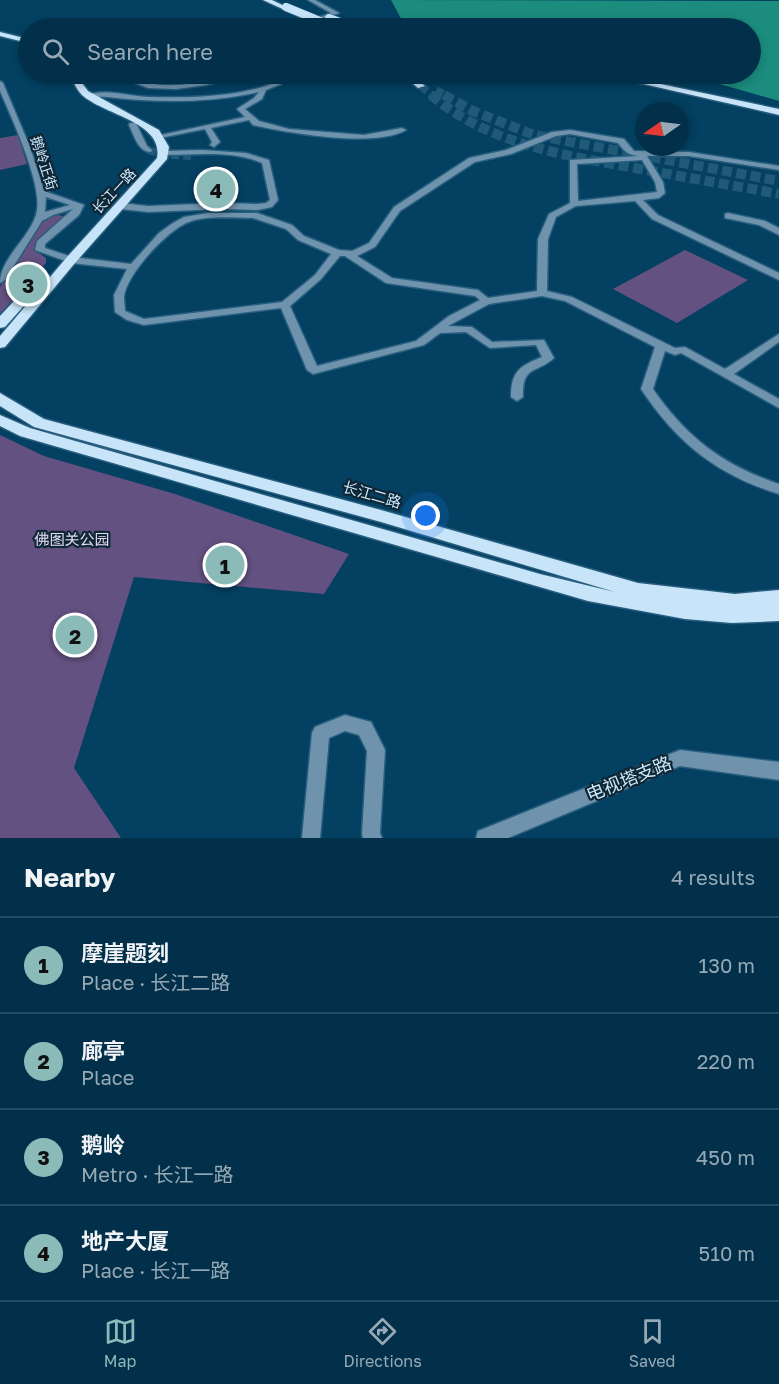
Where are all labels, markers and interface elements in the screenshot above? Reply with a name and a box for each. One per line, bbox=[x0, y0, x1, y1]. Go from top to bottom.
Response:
search box bbox=[18, 18, 761, 84]
icon: search bbox=[39, 35, 72, 68]
text: Search here bbox=[87, 38, 213, 65]
north arrow bbox=[635, 102, 689, 156]
street label: 鹅岭正街 bbox=[28, 134, 61, 192]
street label: 长江一路 bbox=[88, 164, 139, 217]
pin: 4 bbox=[196, 166, 236, 212]
pin: 3 bbox=[9, 262, 48, 306]
street label: 长江二路 bbox=[341, 477, 404, 511]
your location bbox=[411, 501, 440, 530]
park label: 佛图关公园 bbox=[34, 530, 110, 548]
pin: 1 bbox=[206, 542, 244, 588]
pin: 2 bbox=[56, 612, 94, 658]
street label: 电视塔支路 bbox=[583, 751, 674, 805]
text: Nearby bbox=[24, 862, 115, 893]
text: 4 results bbox=[671, 865, 755, 889]
text: 摩崖题刻 bbox=[81, 939, 169, 966]
text: 1 bbox=[38, 953, 49, 977]
text: 130 m bbox=[699, 953, 755, 977]
text: Place · 长江二路 bbox=[81, 970, 230, 994]
text: 廊亭 bbox=[81, 1037, 125, 1064]
text: 2 bbox=[37, 1049, 50, 1073]
text: 220 m bbox=[697, 1049, 755, 1073]
text: Place bbox=[81, 1065, 134, 1089]
text: 鹅岭 bbox=[81, 1131, 125, 1158]
text: 3 bbox=[37, 1145, 50, 1169]
text: 450 m bbox=[696, 1145, 755, 1169]
text: Metro · 长江一路 bbox=[81, 1162, 233, 1186]
text: 地产大厦 bbox=[81, 1227, 169, 1254]
text: 4 bbox=[37, 1241, 50, 1265]
text: 510 m bbox=[699, 1241, 755, 1265]
text: Place · 长江一路 bbox=[81, 1258, 230, 1282]
tab: Map bbox=[104, 1315, 137, 1371]
tab: Directions bbox=[344, 1315, 422, 1371]
tab: Saved bbox=[629, 1315, 675, 1371]

